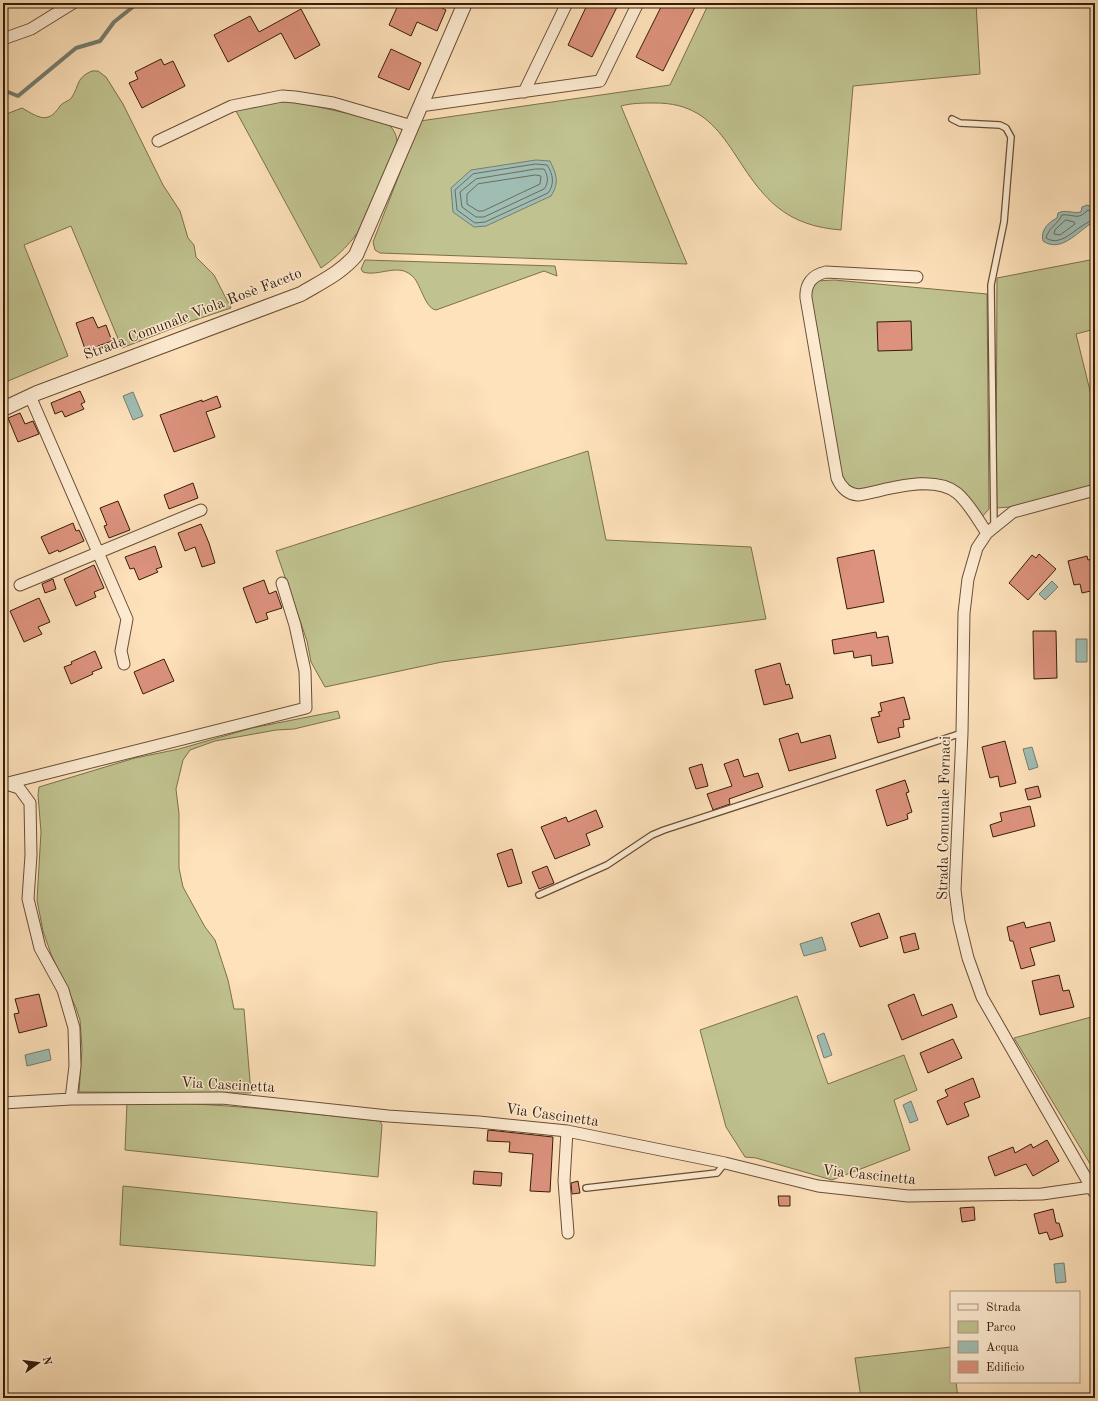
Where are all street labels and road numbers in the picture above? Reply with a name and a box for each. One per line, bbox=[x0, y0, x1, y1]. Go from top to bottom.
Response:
street label: Strada Comunale Viola Rosè Faceto bbox=[82, 266, 304, 364]
street label: Strada Comunale Fornaci bbox=[936, 736, 954, 900]
street label: Via Cascinetta bbox=[181, 1076, 276, 1096]
street label: Via Cascinetta bbox=[504, 1102, 600, 1130]
street label: Via Cascinetta bbox=[821, 1164, 917, 1188]

